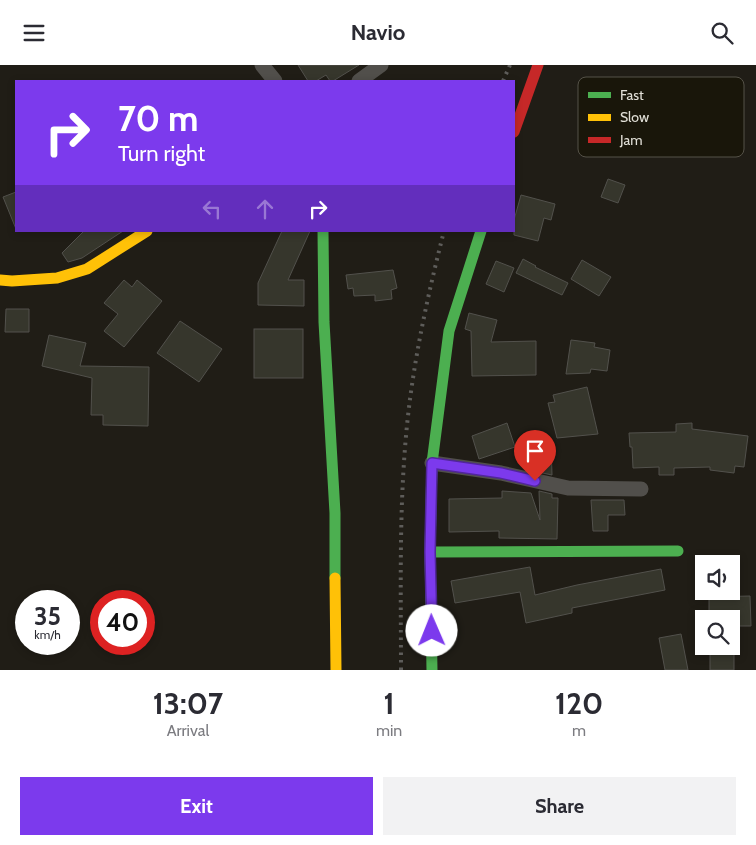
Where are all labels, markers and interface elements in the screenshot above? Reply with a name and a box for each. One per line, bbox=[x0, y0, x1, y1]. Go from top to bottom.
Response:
icon: menu bbox=[20, 19, 48, 47]
text: Navio bbox=[351, 19, 405, 46]
icon: search bbox=[708, 19, 736, 47]
legend bbox=[578, 77, 744, 157]
text: Fast bbox=[620, 86, 644, 104]
text: 70 m bbox=[118, 97, 199, 140]
icon: right bbox=[35, 100, 100, 165]
text: Slow bbox=[620, 108, 649, 126]
text: Jam bbox=[619, 131, 642, 149]
text: Turn right bbox=[118, 140, 205, 167]
icon: left bbox=[198, 195, 226, 223]
icon: ahead bbox=[251, 195, 279, 223]
icon: right bbox=[304, 195, 332, 223]
pin bbox=[514, 430, 556, 481]
icon: arrive bbox=[521, 437, 549, 465]
map controls bbox=[695, 555, 740, 655]
button: sound bbox=[695, 555, 740, 600]
speed limit sign: 40 bbox=[90, 590, 155, 655]
text: 35 bbox=[34, 601, 61, 631]
position arrow bbox=[405, 604, 457, 656]
button: search bbox=[695, 610, 740, 655]
text: km/h bbox=[34, 627, 61, 642]
text: 13:07 bbox=[153, 685, 223, 722]
text: 1 bbox=[384, 685, 395, 722]
text: 120 bbox=[555, 685, 603, 722]
text: Arrival bbox=[167, 721, 209, 740]
text: min bbox=[376, 721, 402, 740]
text: m bbox=[572, 721, 586, 740]
button: Exit bbox=[20, 777, 373, 835]
button: Share bbox=[383, 777, 736, 835]

